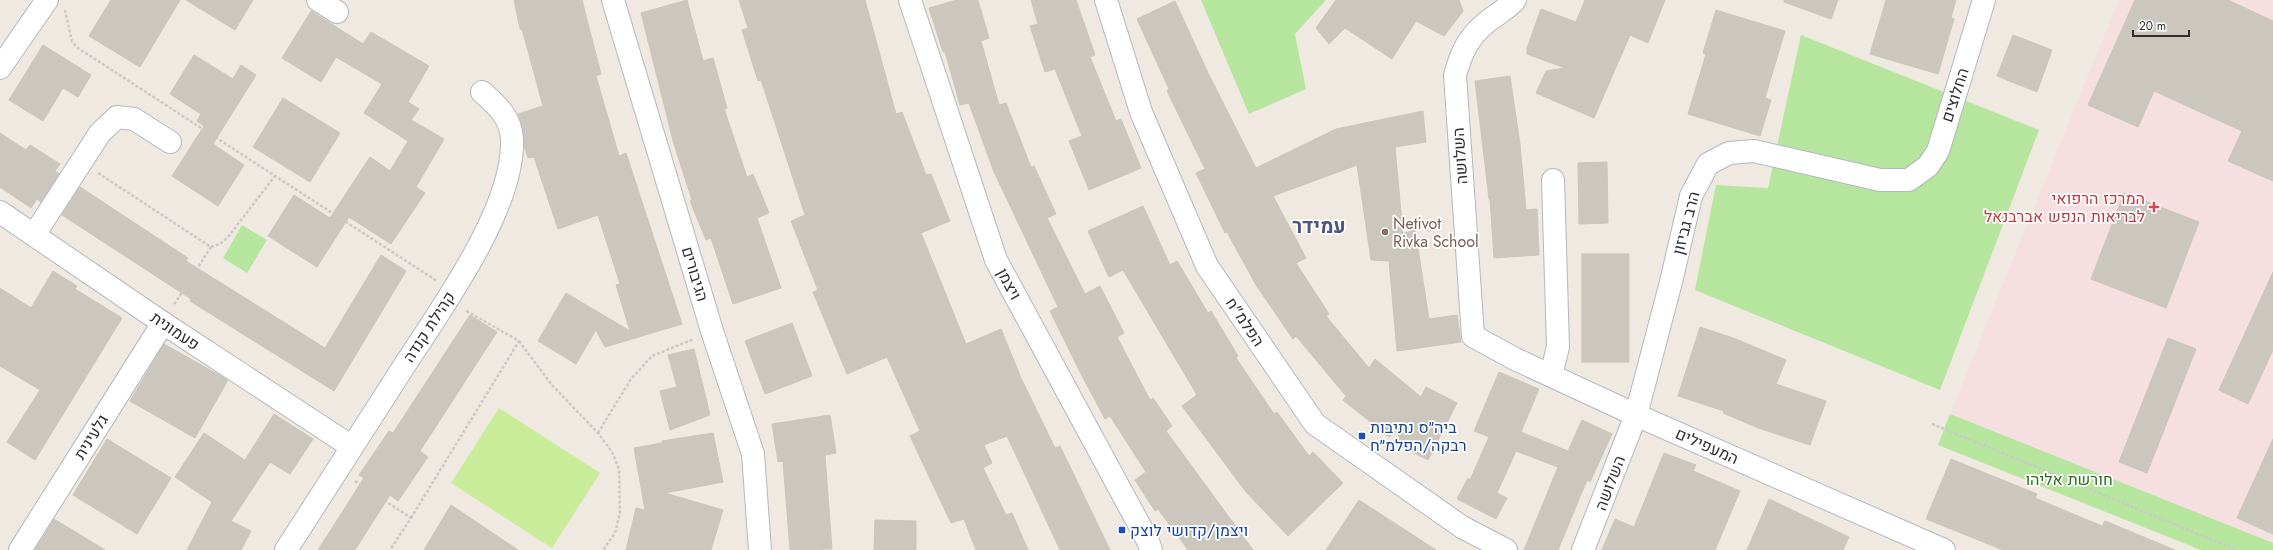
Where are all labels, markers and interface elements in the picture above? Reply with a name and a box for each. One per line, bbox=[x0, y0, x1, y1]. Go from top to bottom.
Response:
scale bar bbox=[2133, 12, 2189, 38]
text: 20 m bbox=[2139, 17, 2166, 35]
street label: החלוצים bbox=[1935, 65, 1975, 125]
street label: השלושה bbox=[1447, 127, 1473, 185]
place label: המרכז הרפואי לבריאות הנפש אברבנאל bbox=[1984, 187, 2145, 228]
street label: הרב גביזון bbox=[1666, 189, 1706, 257]
marker: המרכז הרפואי לבריאות הנפש אברבנאל bbox=[2148, 201, 2160, 213]
district label: עמידר bbox=[1292, 212, 1346, 241]
place label: Netivot Rivka School bbox=[1393, 212, 1479, 253]
marker: Netivot Rivka School bbox=[1380, 227, 1390, 237]
street label: הגיבורים bbox=[676, 244, 714, 304]
street label: ויצמן bbox=[991, 264, 1027, 304]
street label: קהילת קנדה bbox=[397, 287, 461, 367]
street label: הפלמ"ח bbox=[1220, 293, 1270, 351]
street label: פעמונית bbox=[146, 306, 204, 356]
street label: גלעינית bbox=[68, 410, 114, 464]
place label: ביה״ס נתיבות רבקה/הפלמ״ח bbox=[1370, 416, 1467, 457]
street label: המעפילים bbox=[1672, 422, 1742, 470]
marker: ביה״ס נתיבות רבקה/הפלמ״ח bbox=[1357, 431, 1367, 441]
street label: השלושה bbox=[1589, 452, 1631, 514]
park label: חורשת אליהו bbox=[2025, 468, 2113, 491]
place label: ויצמן/קדושי לוצק bbox=[1130, 519, 1248, 542]
marker: ויצמן/קדושי לוצק bbox=[1117, 525, 1127, 535]

